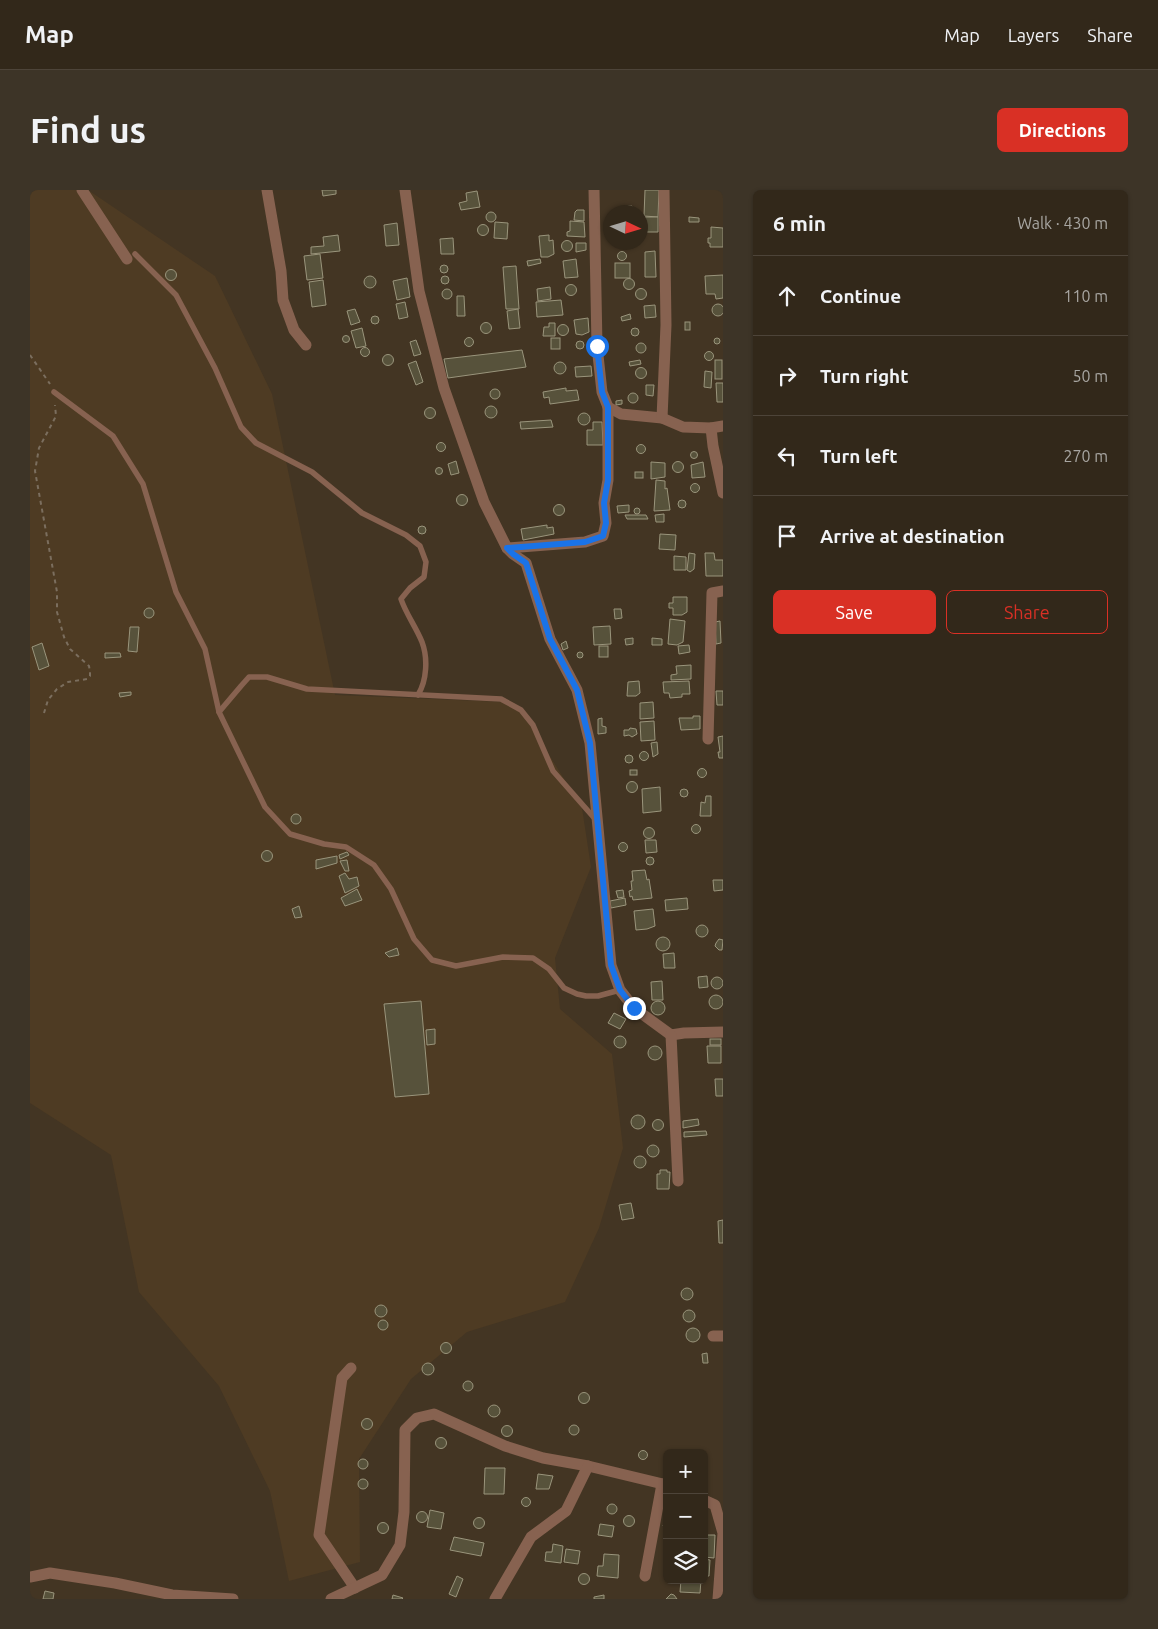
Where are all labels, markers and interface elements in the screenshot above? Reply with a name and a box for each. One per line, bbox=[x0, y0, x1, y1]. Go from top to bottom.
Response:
text: Map bbox=[25, 21, 74, 48]
text: Map bbox=[944, 25, 980, 45]
text: Layers bbox=[1008, 25, 1059, 45]
text: Share bbox=[1087, 25, 1133, 45]
button: Directions bbox=[997, 108, 1128, 152]
text: Find us bbox=[30, 110, 146, 150]
north arrow bbox=[603, 205, 648, 250]
text: 6 min bbox=[773, 211, 826, 235]
text: Walk · 430 m bbox=[1017, 214, 1108, 232]
icon: ahead bbox=[773, 282, 801, 310]
text: Continue bbox=[820, 285, 901, 307]
text: 110 m bbox=[1063, 287, 1108, 305]
route start bbox=[586, 335, 609, 358]
icon: right bbox=[773, 362, 801, 390]
text: Turn right bbox=[820, 365, 908, 387]
text: 50 m bbox=[1072, 367, 1108, 385]
icon: left bbox=[773, 442, 801, 470]
text: Turn left bbox=[820, 445, 898, 467]
text: 270 m bbox=[1063, 447, 1108, 465]
icon: arrive bbox=[773, 522, 801, 550]
text: Arrive at destination bbox=[820, 525, 1005, 547]
button: Save bbox=[773, 590, 936, 634]
button: Share bbox=[946, 590, 1108, 634]
route end bbox=[623, 997, 646, 1020]
map controls bbox=[663, 1449, 708, 1584]
button: + bbox=[663, 1449, 708, 1494]
button: − bbox=[663, 1494, 708, 1539]
button: layers bbox=[663, 1539, 708, 1584]

